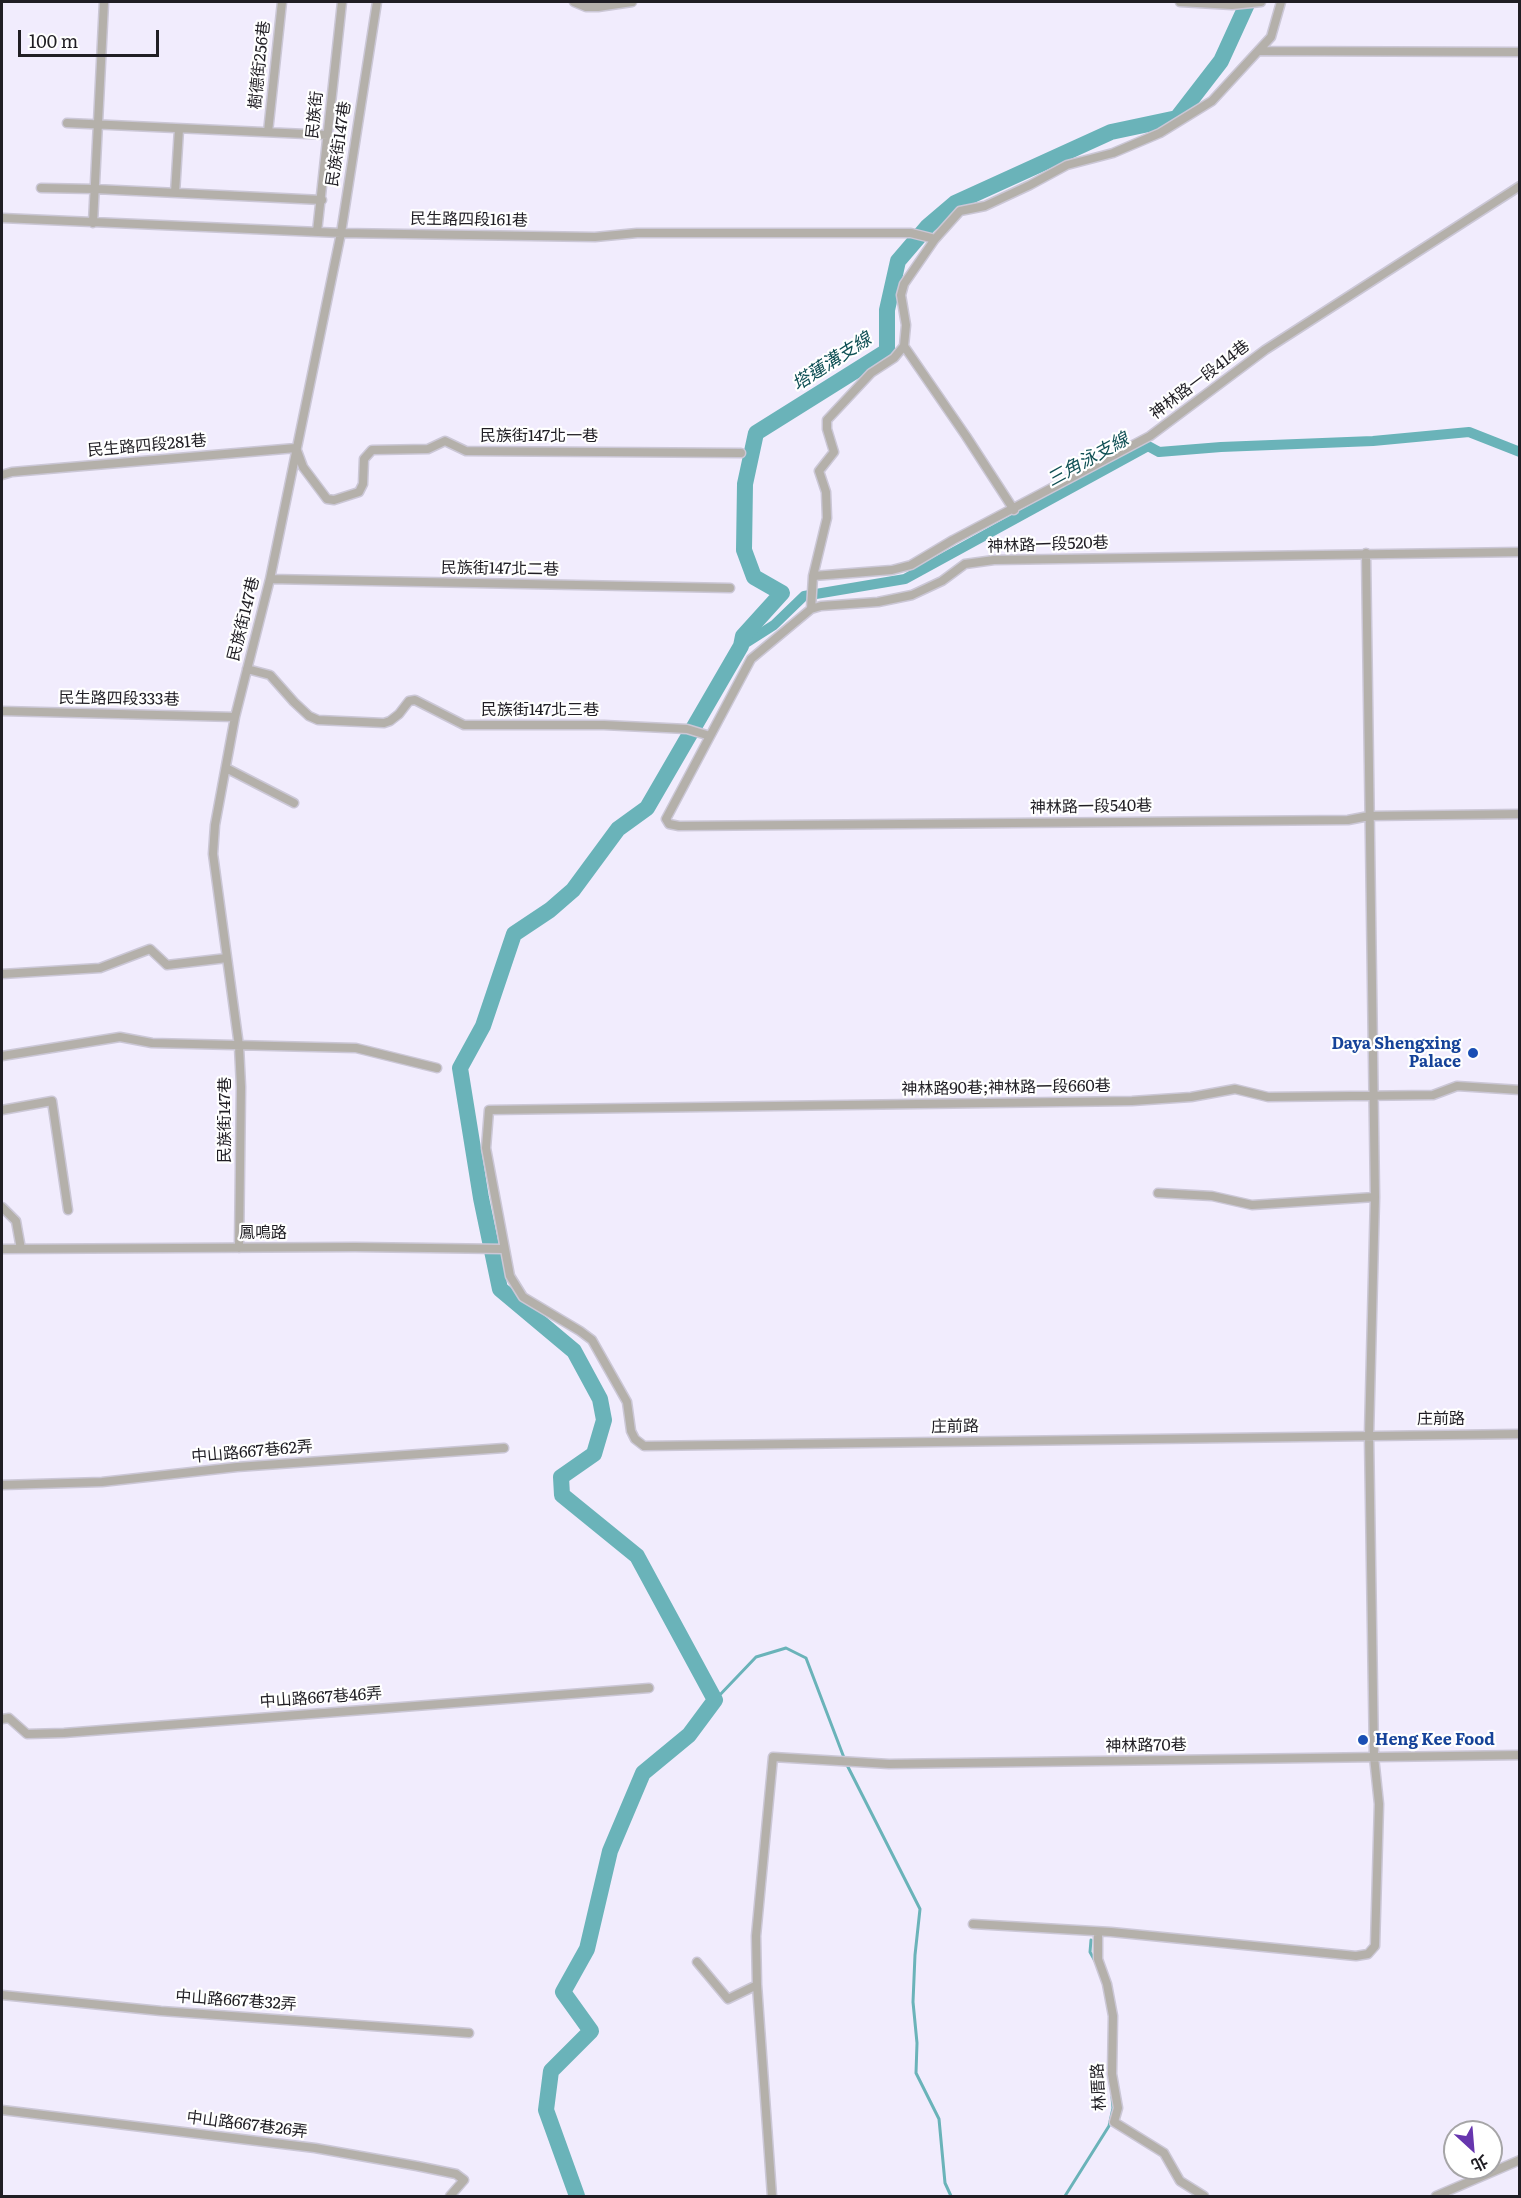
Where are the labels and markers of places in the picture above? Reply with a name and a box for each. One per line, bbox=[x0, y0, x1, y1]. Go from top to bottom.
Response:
place label: Daya Shengxing Palace bbox=[1331, 1034, 1461, 1072]
marker: Daya Shengxing Palace bbox=[1466, 1046, 1480, 1060]
place label: Heng Kee Food bbox=[1375, 1730, 1495, 1750]
marker: Heng Kee Food bbox=[1356, 1733, 1370, 1747]

